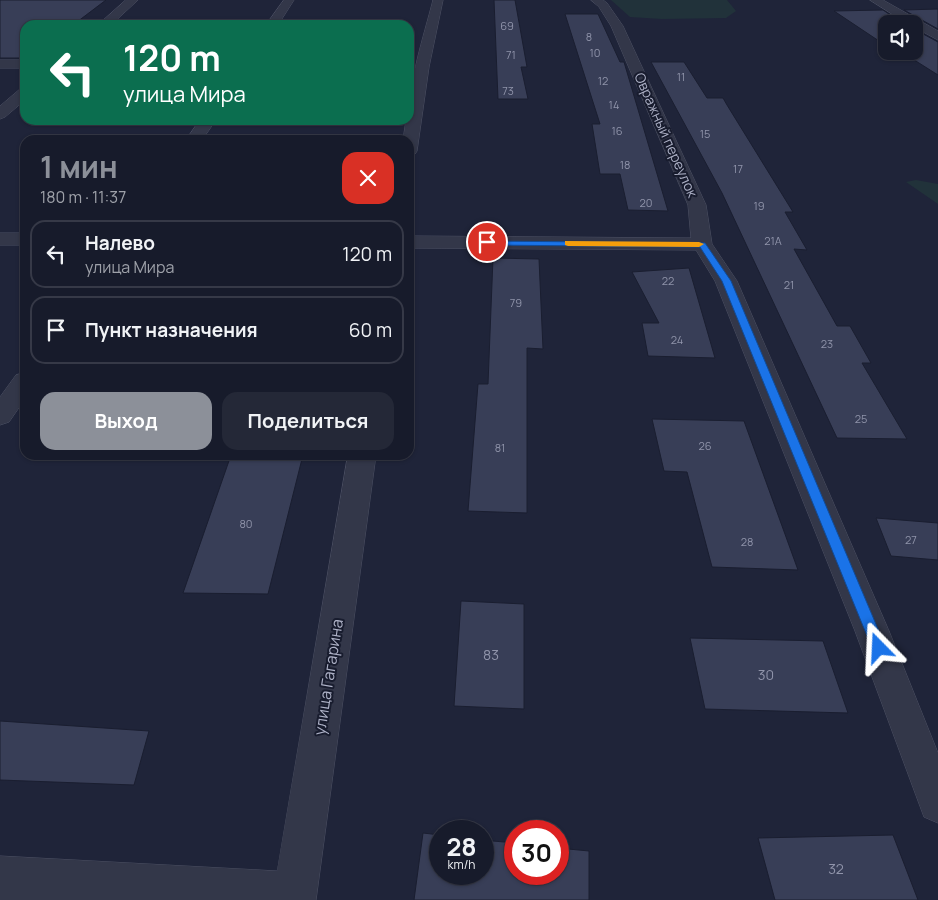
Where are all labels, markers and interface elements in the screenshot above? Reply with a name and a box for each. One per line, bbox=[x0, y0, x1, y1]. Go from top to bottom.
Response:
map controls bbox=[878, 15, 923, 60]
button: sound bbox=[878, 15, 923, 60]
house number: 69 bbox=[500, 18, 514, 33]
house number: 8 bbox=[586, 29, 592, 44]
text: 120 m bbox=[123, 34, 221, 82]
icon: left bbox=[40, 40, 105, 105]
house number: 10 bbox=[589, 45, 601, 60]
house number: 71 bbox=[506, 47, 516, 62]
street label: Овражный переулок bbox=[630, 69, 703, 201]
house number: 11 bbox=[677, 69, 685, 84]
house number: 12 bbox=[598, 73, 608, 88]
text: улица Мира bbox=[123, 79, 246, 109]
house number: 73 bbox=[502, 83, 514, 98]
house number: 14 bbox=[609, 97, 619, 112]
house number: 16 bbox=[611, 123, 623, 138]
house number: 15 bbox=[700, 126, 710, 141]
text: 1 мин bbox=[40, 146, 118, 187]
button: close bbox=[342, 152, 394, 204]
house number: 18 bbox=[620, 157, 630, 172]
house number: 17 bbox=[733, 161, 743, 176]
text: 180 m · 11:37 bbox=[40, 186, 126, 208]
house number: 20 bbox=[640, 195, 652, 210]
house number: 19 bbox=[753, 198, 765, 213]
pin bbox=[466, 221, 508, 263]
icon: arrive bbox=[473, 228, 501, 256]
text: Налево bbox=[85, 230, 155, 256]
house number: 21А bbox=[764, 233, 782, 248]
icon: left bbox=[42, 240, 70, 268]
text: 120 m bbox=[342, 241, 392, 267]
text: улица Мира bbox=[85, 256, 174, 278]
house number: 22 bbox=[662, 273, 674, 288]
house number: 21 bbox=[784, 277, 794, 292]
house number: 79 bbox=[510, 295, 522, 310]
icon: arrive bbox=[42, 316, 70, 344]
text: Пункт назначения bbox=[85, 317, 258, 343]
text: 60 m bbox=[349, 317, 392, 343]
house number: 24 bbox=[671, 332, 683, 347]
house number: 23 bbox=[821, 336, 833, 351]
button: Выход bbox=[40, 392, 212, 450]
button: Поделиться bbox=[222, 392, 394, 450]
house number: 25 bbox=[855, 411, 867, 426]
house number: 26 bbox=[698, 438, 712, 453]
house number: 81 bbox=[495, 440, 505, 455]
house number: 80 bbox=[239, 516, 253, 531]
house number: 27 bbox=[905, 532, 917, 547]
house number: 28 bbox=[741, 534, 753, 549]
street label: улица Гагарина bbox=[308, 617, 348, 737]
position arrow bbox=[852, 621, 904, 673]
house number: 83 bbox=[483, 645, 499, 664]
house number: 30 bbox=[758, 665, 774, 684]
speed limit sign: 30 bbox=[504, 820, 569, 885]
text: 28 bbox=[446, 829, 477, 864]
text: km/h bbox=[448, 856, 475, 873]
house number: 32 bbox=[828, 859, 844, 878]

